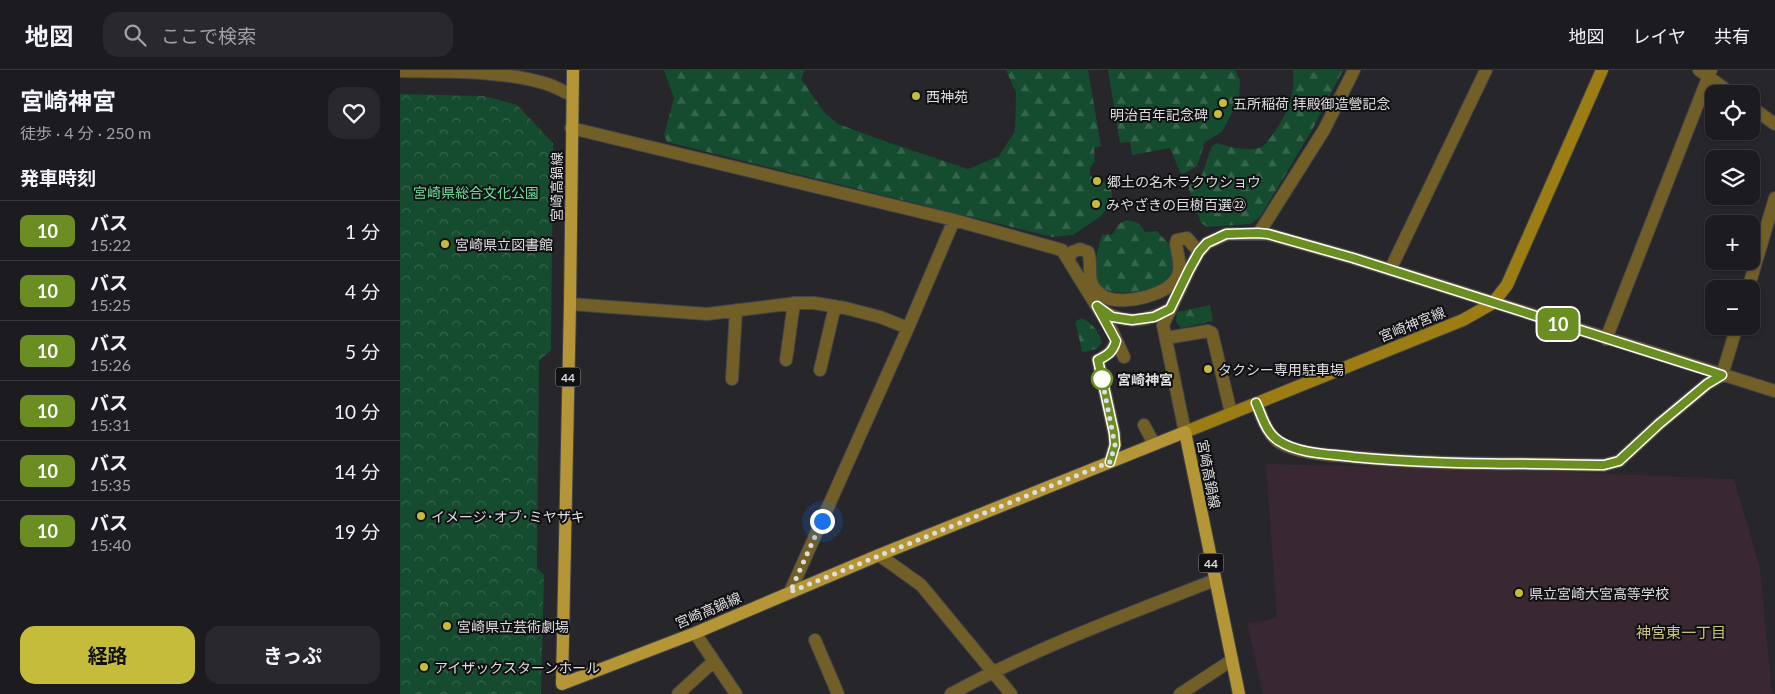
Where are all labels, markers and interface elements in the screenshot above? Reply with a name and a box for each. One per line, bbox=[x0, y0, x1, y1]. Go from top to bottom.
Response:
search box bbox=[103, 12, 453, 57]
text: 地図 bbox=[25, 21, 73, 50]
icon: search bbox=[121, 21, 149, 49]
text: ここで検索 bbox=[161, 24, 256, 47]
text: 地図 bbox=[1569, 25, 1605, 47]
text: レイヤ bbox=[1633, 25, 1686, 47]
text: 共有 bbox=[1714, 25, 1750, 47]
map controls bbox=[1705, 85, 1760, 335]
button: locate bbox=[1705, 85, 1760, 140]
text: 宮崎神宮 bbox=[20, 86, 116, 115]
button: heart bbox=[328, 87, 380, 139]
place label: 西神苑 bbox=[926, 88, 968, 105]
marker: 西神苑 bbox=[910, 90, 922, 102]
place label: 五所稲荷 拝殿御造營記念 bbox=[1233, 95, 1391, 112]
marker: 五所稲荷 拝殿御造營記念 bbox=[1217, 97, 1229, 109]
place label: 明治百年記念碑 bbox=[1110, 106, 1208, 123]
marker: 明治百年記念碑 bbox=[1212, 108, 1224, 120]
text: 徒歩 · 4 分 · 250 m bbox=[20, 123, 151, 142]
button: layers bbox=[1705, 150, 1760, 205]
street label: 宮崎高鍋線 bbox=[548, 152, 565, 222]
text: 発車時刻 bbox=[20, 166, 96, 189]
place label: 郷土の名木ラクウショウ bbox=[1107, 173, 1261, 190]
marker: 郷土の名木ラクウショウ bbox=[1091, 175, 1103, 187]
park label: 宮崎県総合文化公園 bbox=[413, 184, 539, 201]
place label: みやざきの巨樹百選㉒ bbox=[1106, 196, 1246, 213]
marker: みやざきの巨樹百選㉒ bbox=[1090, 198, 1102, 210]
text: バス bbox=[90, 211, 128, 234]
button: + bbox=[1705, 215, 1760, 270]
text: 10 bbox=[37, 220, 58, 242]
text: 1 分 bbox=[345, 220, 380, 243]
text: 15:22 bbox=[90, 235, 131, 254]
place label: 宮崎県立図書館 bbox=[455, 236, 553, 253]
marker: 宮崎県立図書館 bbox=[439, 238, 451, 250]
text: バス bbox=[90, 271, 128, 294]
text: 10 bbox=[37, 280, 58, 302]
text: 4 分 bbox=[345, 280, 380, 303]
button: − bbox=[1705, 280, 1760, 335]
text: 15:25 bbox=[90, 295, 131, 314]
street label: 宮崎神宮線 bbox=[1376, 303, 1448, 345]
line badge: 10 bbox=[1536, 308, 1580, 340]
text: 10 bbox=[1548, 313, 1568, 335]
text: バス bbox=[90, 331, 128, 354]
text: 10 bbox=[37, 340, 58, 362]
text: 5 分 bbox=[345, 340, 380, 363]
text: 15:26 bbox=[90, 355, 131, 374]
place label: タクシー専用駐車場 bbox=[1218, 361, 1344, 378]
marker: タクシー専用駐車場 bbox=[1202, 363, 1214, 375]
road number: 44 bbox=[556, 368, 580, 386]
marker: 宮崎神宮 bbox=[1091, 368, 1113, 390]
place label: 宮崎神宮 bbox=[1117, 371, 1173, 388]
text: バス bbox=[90, 391, 128, 414]
text: 10 bbox=[37, 400, 58, 422]
text: 10 分 bbox=[334, 400, 380, 423]
text: 15:31 bbox=[90, 415, 131, 434]
street label: 宮崎高鍋線 bbox=[1194, 438, 1224, 510]
text: バス bbox=[90, 451, 128, 474]
text: 10 bbox=[37, 460, 58, 482]
text: 14 分 bbox=[334, 460, 380, 483]
text: 15:35 bbox=[90, 475, 131, 494]
place label: イメージ･オブ･ミヤザキ bbox=[431, 508, 585, 525]
your location bbox=[810, 509, 835, 534]
marker: イメージ･オブ･ミヤザキ bbox=[415, 510, 427, 522]
text: バス bbox=[90, 511, 128, 534]
text: 10 bbox=[37, 520, 58, 542]
text: 19 分 bbox=[334, 520, 380, 543]
text: 15:40 bbox=[90, 535, 131, 554]
road number: 44 bbox=[1198, 553, 1224, 572]
place label: 県立宮崎大宮高等学校 bbox=[1529, 585, 1669, 602]
marker: 県立宮崎大宮高等学校 bbox=[1513, 587, 1525, 599]
street label: 宮崎高鍋線 bbox=[672, 589, 744, 631]
place label: 宮崎県立芸術劇場 bbox=[457, 618, 569, 635]
marker: 宮崎県立芸術劇場 bbox=[441, 620, 453, 632]
district label: 神宮東一丁目 bbox=[1636, 623, 1726, 641]
button: 経路 bbox=[20, 626, 195, 684]
button: きっぷ bbox=[205, 626, 380, 684]
place label: アイザックスターンホール bbox=[434, 659, 600, 676]
marker: アイザックスターンホール bbox=[418, 661, 430, 673]

